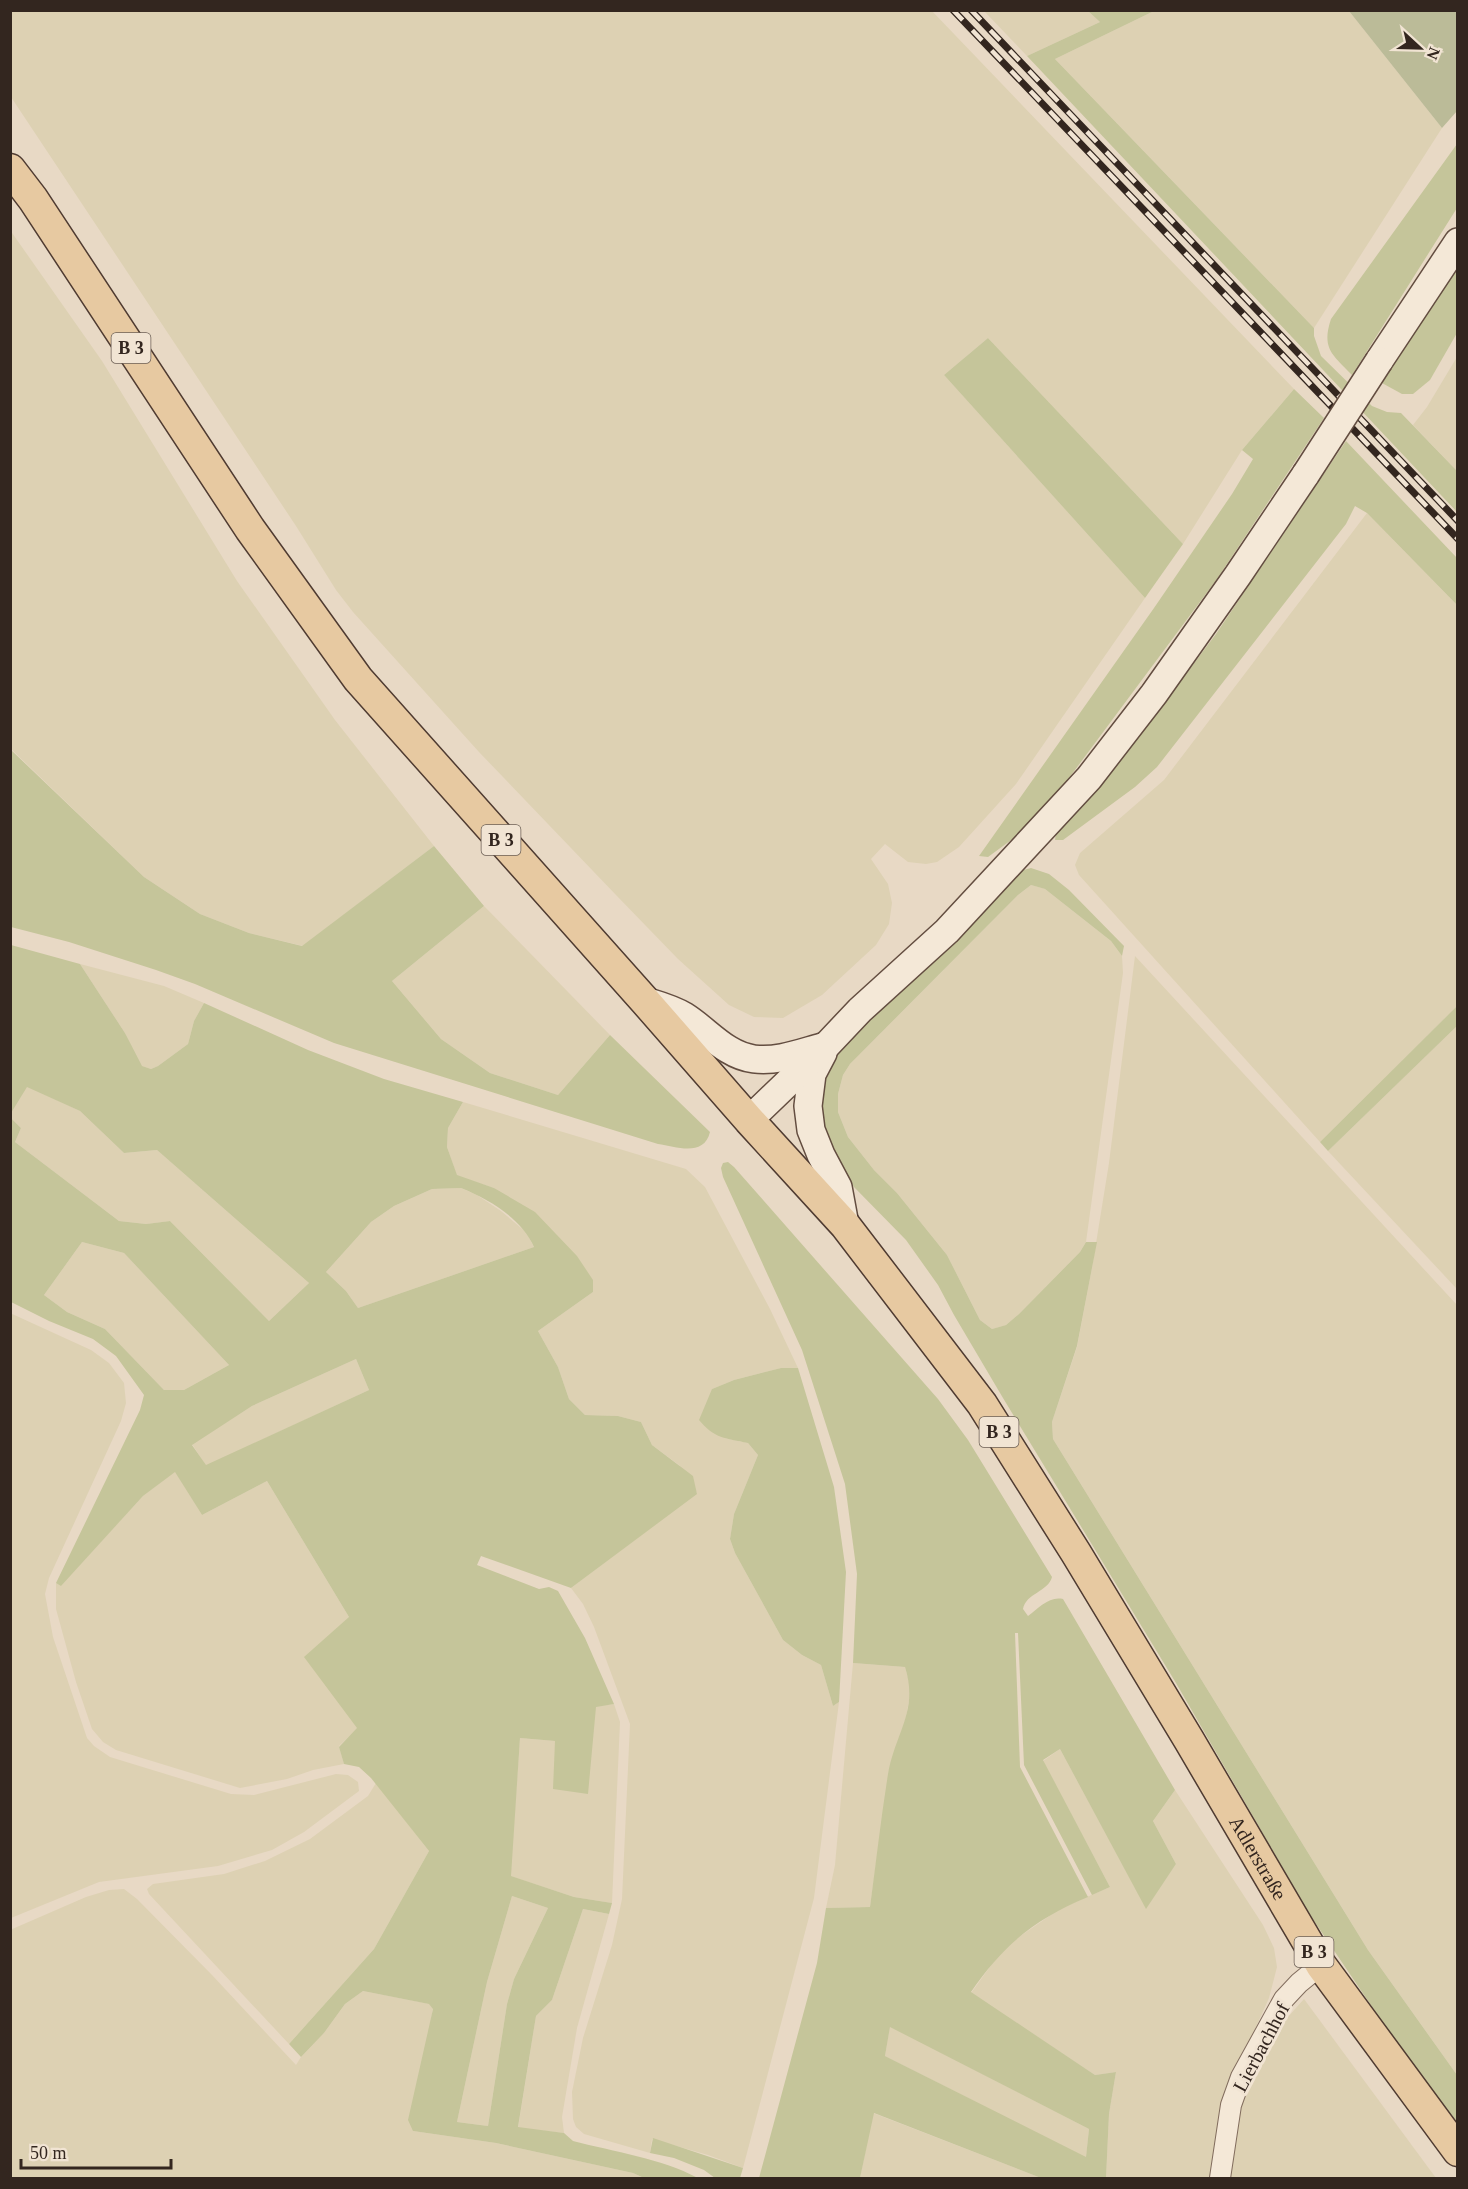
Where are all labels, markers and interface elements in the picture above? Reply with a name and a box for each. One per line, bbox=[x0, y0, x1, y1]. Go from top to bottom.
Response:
north arrow bbox=[1390, 18, 1450, 78]
text: N bbox=[1423, 45, 1443, 62]
road number: B 3 bbox=[112, 333, 150, 363]
road number: B 3 bbox=[482, 825, 520, 855]
road number: B 3 bbox=[980, 1417, 1018, 1447]
street label: Adlerstraße bbox=[1225, 1812, 1291, 1904]
road number: B 3 bbox=[1294, 1937, 1334, 1967]
street label: Lierbachhof bbox=[1228, 1998, 1294, 2095]
scale bar bbox=[21, 2132, 171, 2170]
text: 50 m bbox=[30, 2143, 67, 2163]

